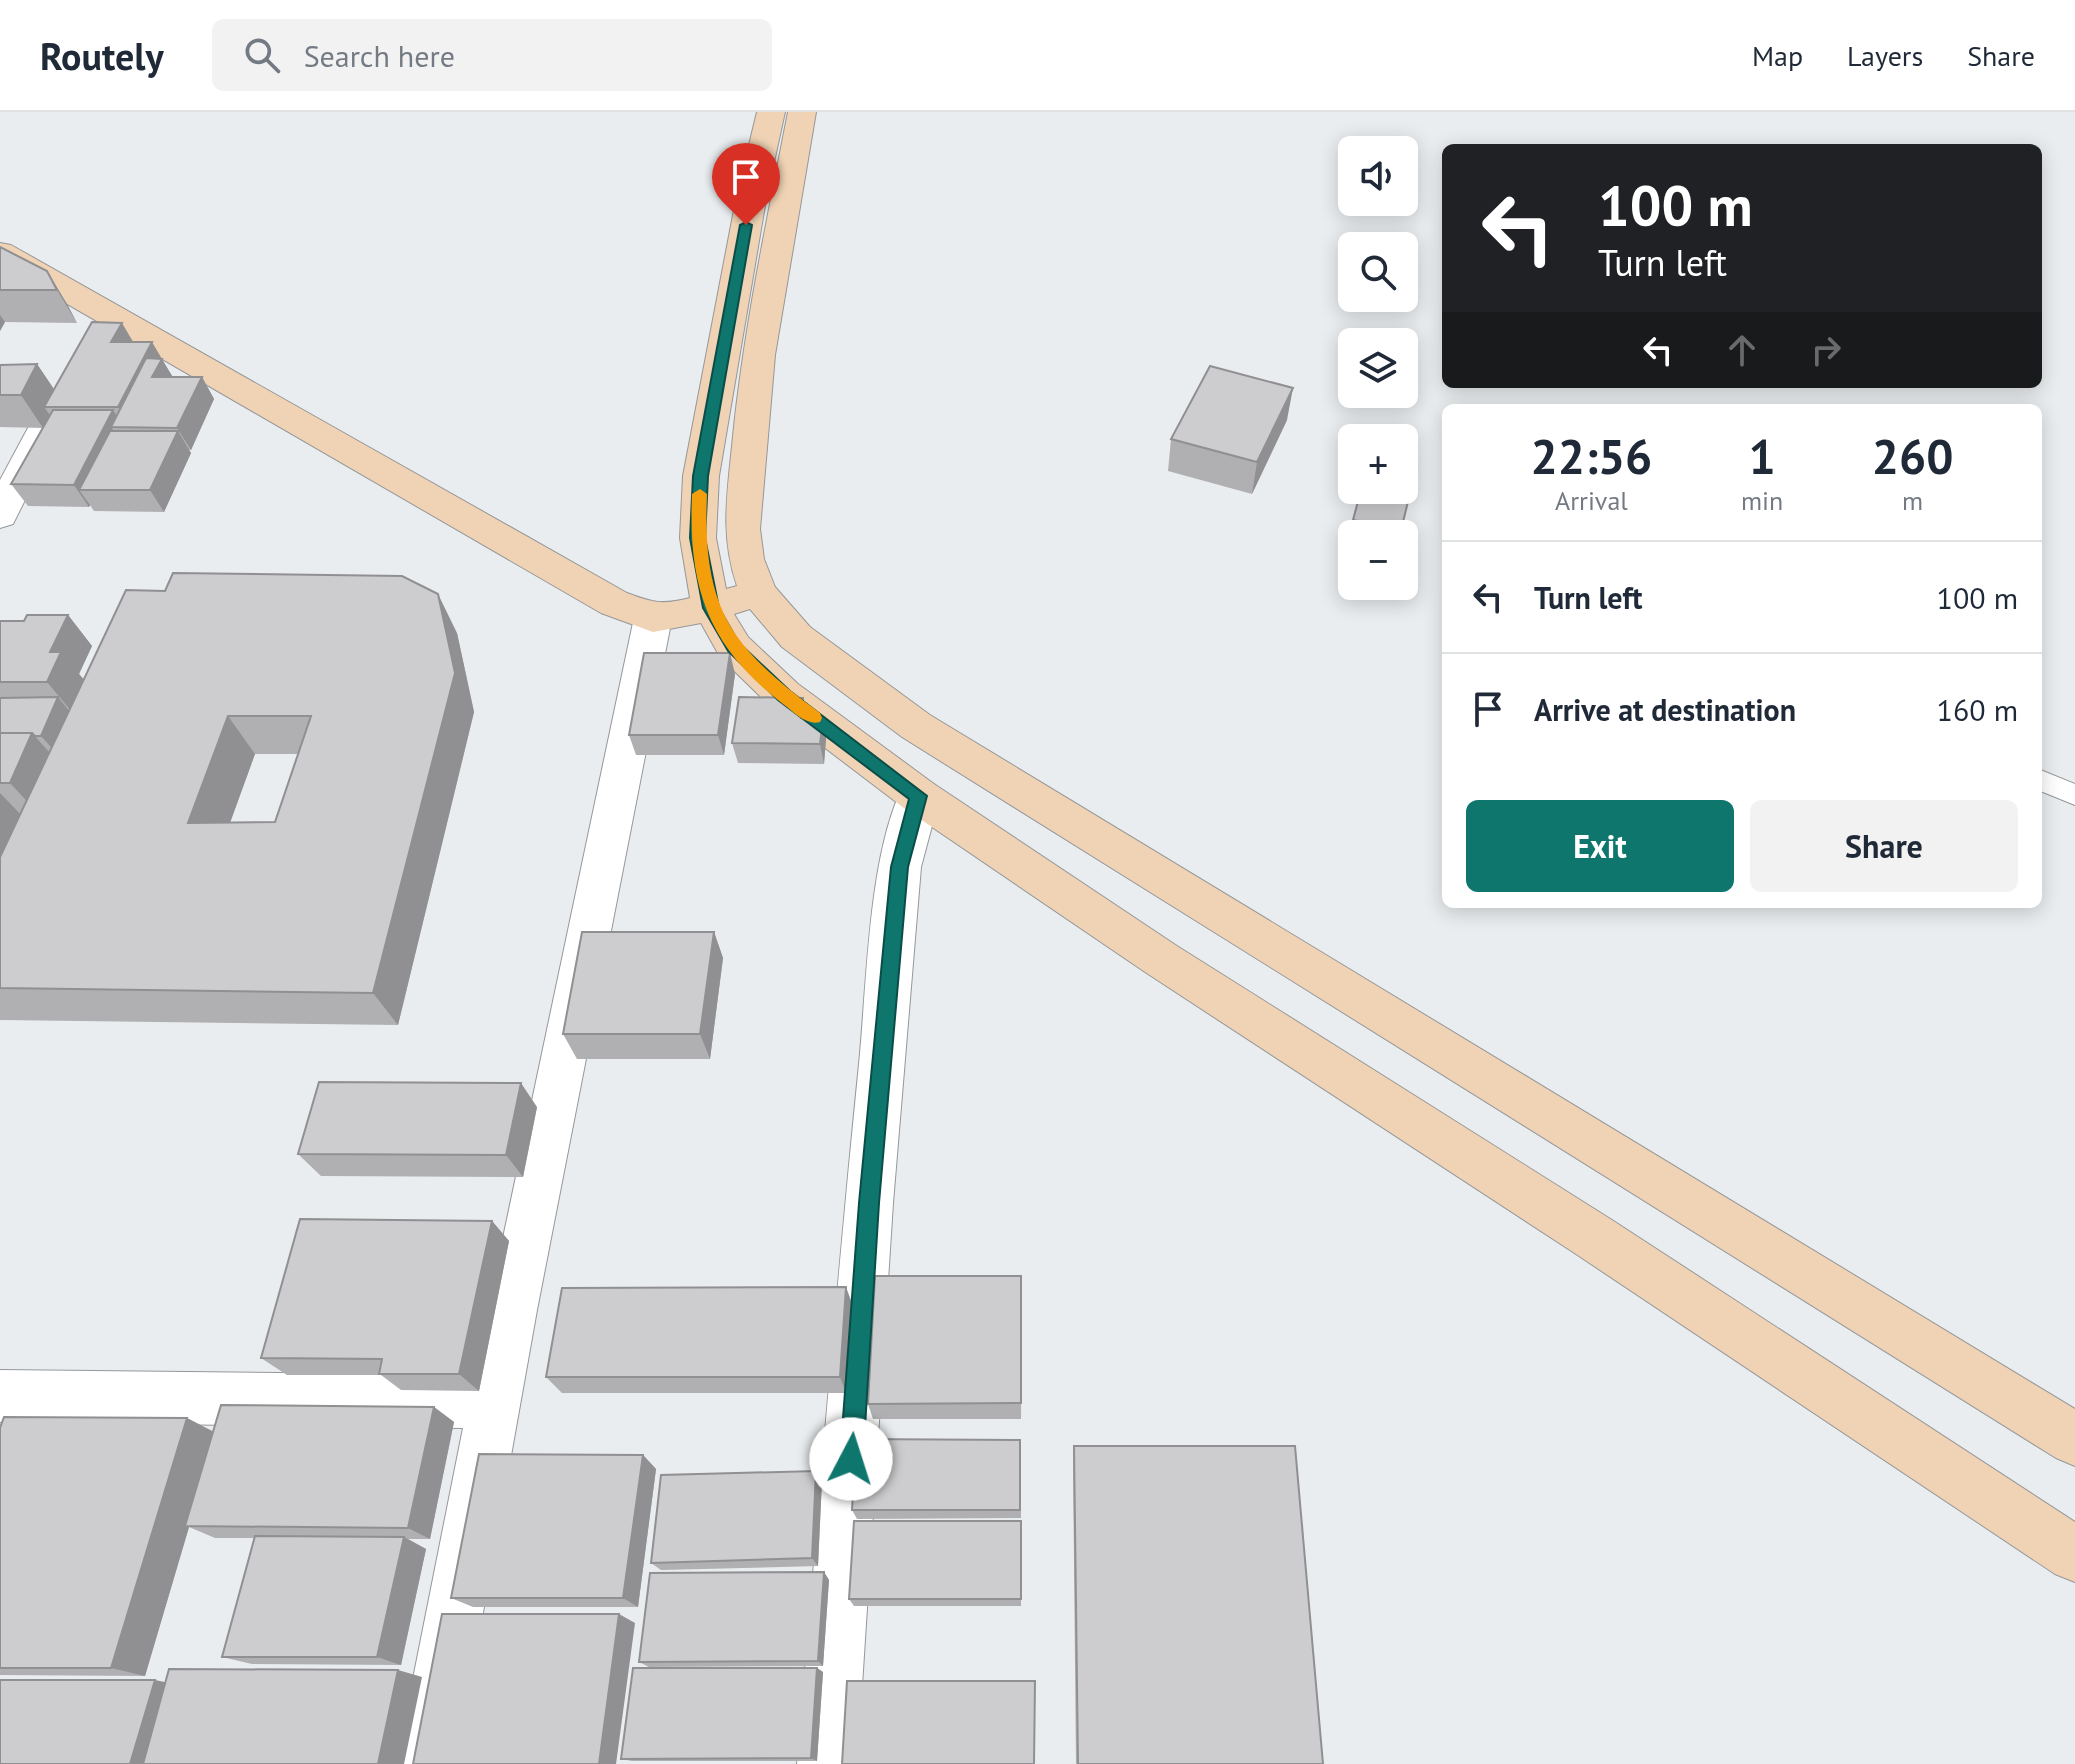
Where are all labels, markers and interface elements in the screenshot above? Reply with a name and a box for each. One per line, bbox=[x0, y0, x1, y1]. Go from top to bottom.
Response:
search box bbox=[212, 19, 772, 91]
text: Routely bbox=[40, 31, 164, 80]
icon: search bbox=[240, 33, 284, 77]
text: Search here bbox=[304, 36, 455, 75]
text: Map bbox=[1752, 37, 1803, 74]
text: Layers bbox=[1847, 37, 1923, 74]
text: Share bbox=[1967, 37, 2035, 74]
map controls bbox=[1338, 136, 1418, 600]
button: sound bbox=[1338, 136, 1418, 216]
pin bbox=[712, 143, 780, 225]
icon: arrive bbox=[724, 155, 768, 199]
text: 100 m bbox=[1598, 169, 1753, 241]
icon: left bbox=[1466, 176, 1570, 280]
button: search bbox=[1338, 232, 1418, 312]
text: Turn left bbox=[1598, 239, 1727, 286]
button: layers bbox=[1338, 328, 1418, 408]
icon: left bbox=[1636, 328, 1680, 372]
icon: ahead bbox=[1720, 328, 1764, 372]
icon: right bbox=[1804, 328, 1848, 372]
button: + bbox=[1338, 424, 1418, 504]
text: 22:56 bbox=[1531, 425, 1652, 487]
text: 1 bbox=[1748, 425, 1776, 487]
text: 260 bbox=[1872, 425, 1953, 487]
text: Arrival bbox=[1555, 484, 1628, 517]
text: min bbox=[1741, 484, 1783, 517]
text: m bbox=[1902, 484, 1923, 517]
button: − bbox=[1338, 520, 1418, 600]
icon: left bbox=[1466, 575, 1510, 619]
text: Turn left bbox=[1534, 578, 1642, 617]
text: 100 m bbox=[1937, 578, 2018, 617]
icon: arrive bbox=[1466, 687, 1510, 731]
text: Arrive at destination bbox=[1534, 690, 1796, 729]
text: 160 m bbox=[1937, 690, 2018, 729]
button: Exit bbox=[1466, 800, 1734, 892]
button: Share bbox=[1750, 800, 2018, 892]
position arrow bbox=[809, 1417, 893, 1501]

